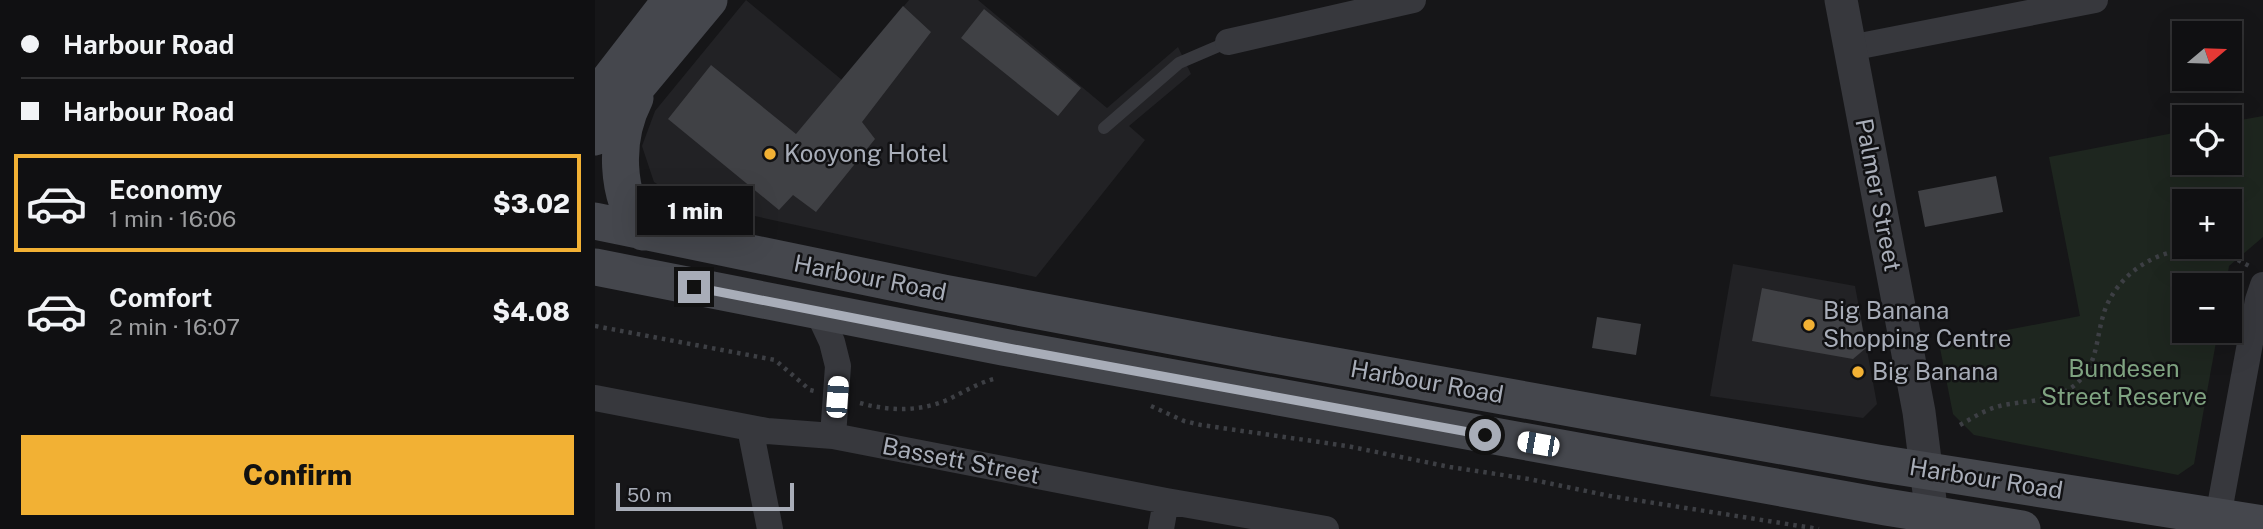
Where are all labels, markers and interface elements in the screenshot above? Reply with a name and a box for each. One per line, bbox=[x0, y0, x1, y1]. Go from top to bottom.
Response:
north arrow bbox=[2172, 21, 2242, 91]
map controls bbox=[2172, 21, 2242, 343]
text: Harbour Road bbox=[63, 29, 234, 60]
text: Harbour Road bbox=[63, 96, 234, 127]
button: locate bbox=[2172, 105, 2242, 175]
street label: Palmer Street bbox=[1850, 116, 1908, 274]
place label: Kooyong Hotel bbox=[784, 139, 949, 167]
marker: Kooyong Hotel bbox=[762, 146, 778, 162]
icon: car bbox=[25, 172, 88, 235]
text: Economy bbox=[109, 174, 222, 205]
callout: 1 min bbox=[636, 186, 752, 234]
text: $3.02 bbox=[493, 188, 570, 219]
button: + bbox=[2172, 189, 2242, 259]
text: 1 min bbox=[667, 197, 723, 224]
text: 1 min · 16:06 bbox=[109, 205, 236, 232]
street label: Harbour Road bbox=[791, 248, 949, 306]
route end bbox=[678, 271, 710, 303]
button: − bbox=[2172, 273, 2242, 343]
icon: car bbox=[25, 280, 88, 343]
text: Comfort bbox=[109, 282, 212, 313]
text: $4.08 bbox=[492, 296, 570, 327]
place label: Big Banana Shopping Centre bbox=[1823, 296, 2011, 352]
text: 2 min · 16:07 bbox=[109, 313, 240, 340]
marker: Big Banana Shopping Centre bbox=[1801, 317, 1817, 333]
street label: Harbour Road bbox=[1348, 354, 1506, 408]
park label: Bundesen Street Reserve bbox=[2041, 354, 2207, 410]
place label: Big Banana bbox=[1872, 357, 1998, 385]
marker: Big Banana bbox=[1850, 364, 1866, 380]
car bbox=[826, 375, 849, 419]
route start bbox=[1469, 419, 1501, 451]
car bbox=[1516, 430, 1561, 458]
street label: Bassett Street bbox=[880, 431, 1042, 489]
button: Confirm bbox=[21, 435, 574, 515]
street label: Harbour Road bbox=[1907, 452, 2065, 504]
scale bar bbox=[616, 480, 795, 512]
text: 50 m bbox=[627, 484, 672, 506]

